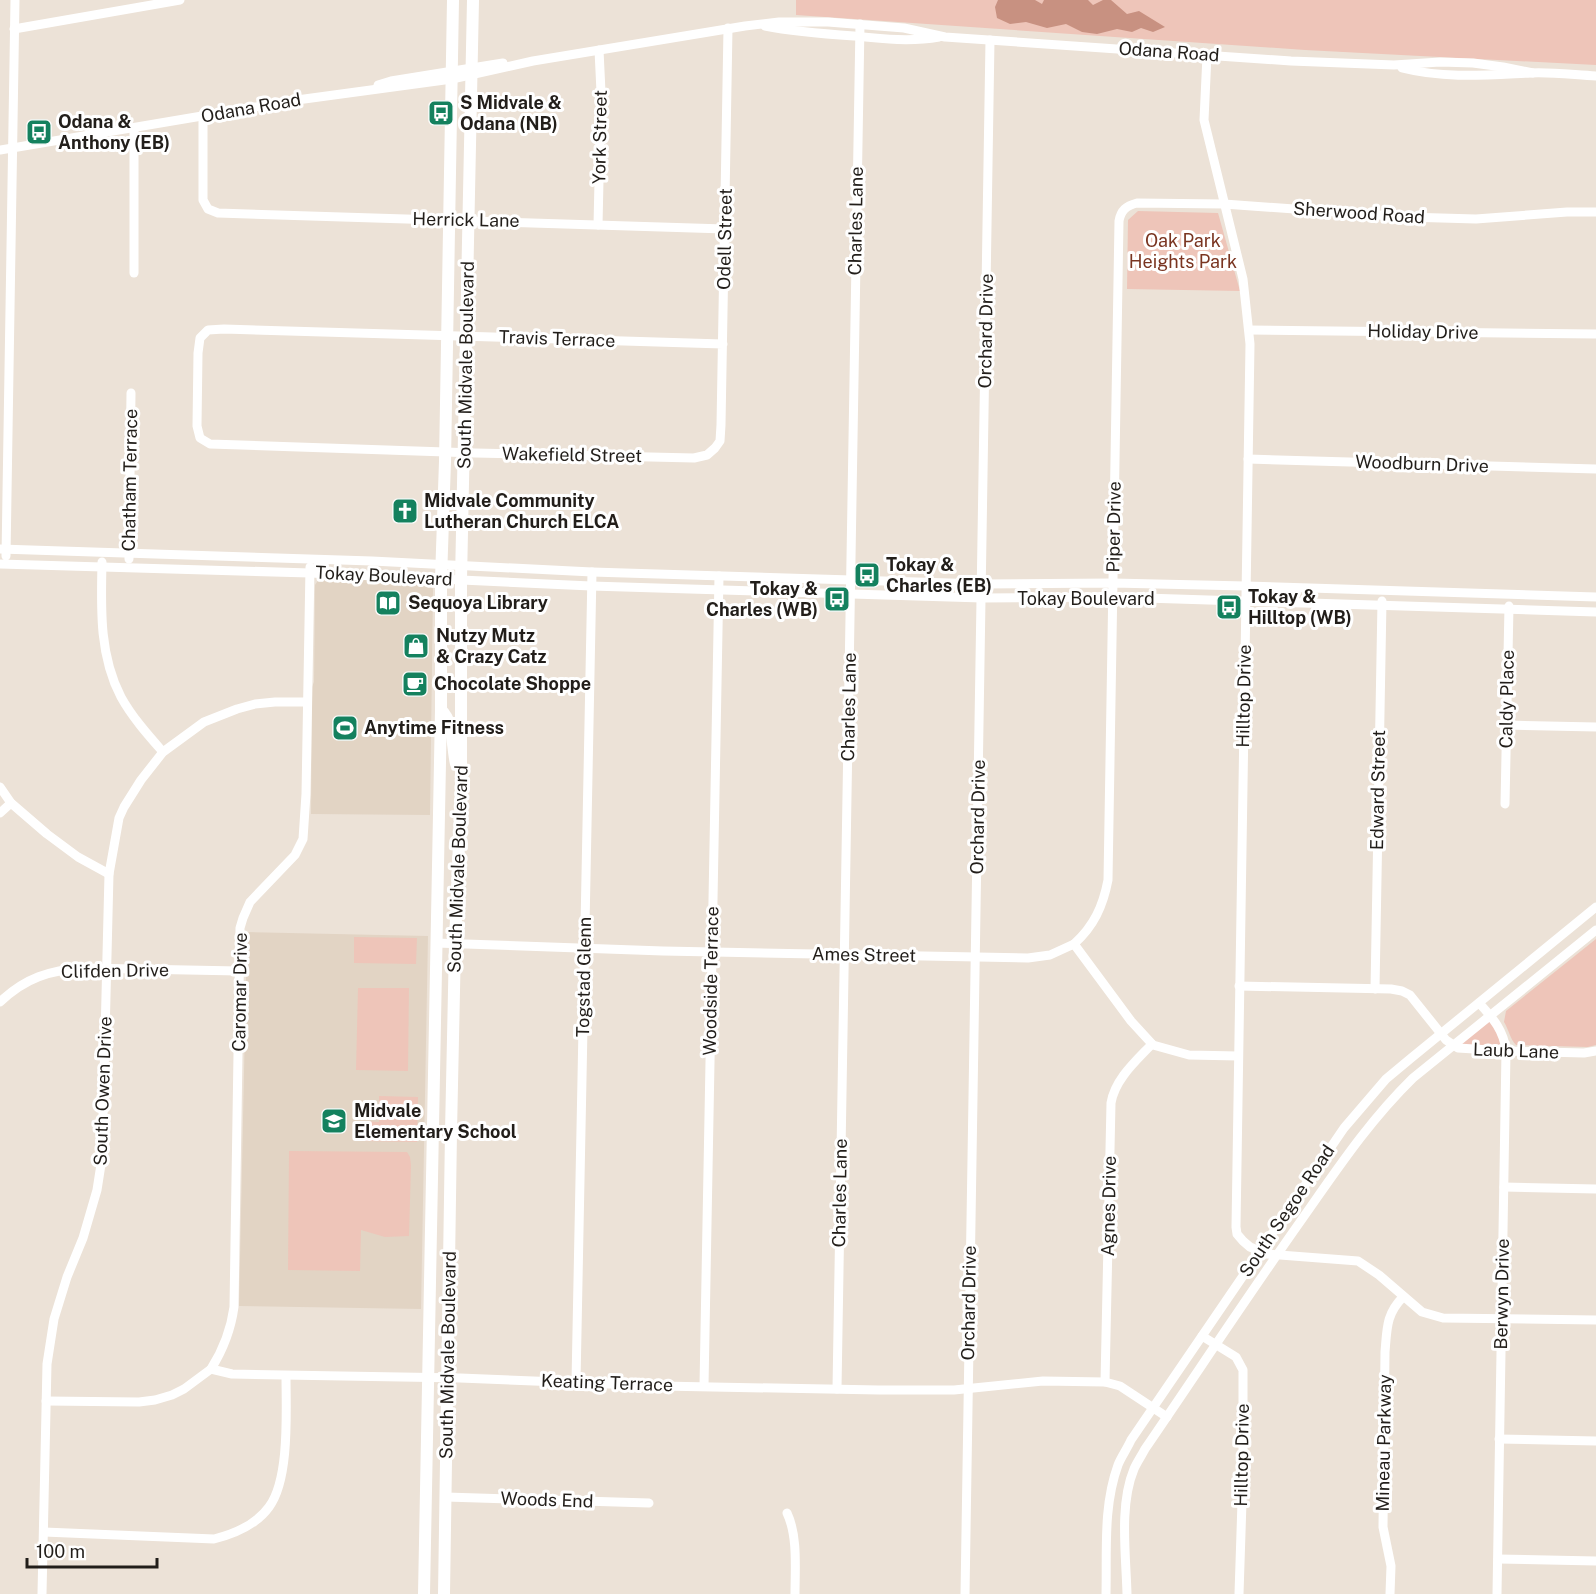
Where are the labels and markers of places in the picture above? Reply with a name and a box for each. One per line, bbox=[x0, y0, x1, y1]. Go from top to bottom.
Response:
place label: S Midvale & Odana (NB) bbox=[460, 92, 562, 134]
bus stop icon: S Midvale & Odana (NB) bbox=[426, 98, 456, 128]
place label: Odana & Anthony (EB) bbox=[58, 111, 170, 153]
bus stop icon: Odana & Anthony (EB) bbox=[24, 117, 54, 147]
place label: Midvale Community Lutheran Church ELCA bbox=[424, 490, 619, 532]
church icon: Midvale Community Lutheran Church ELCA bbox=[390, 496, 420, 526]
place label: Tokay & Charles (EB) bbox=[886, 554, 992, 596]
bus stop icon: Tokay & Charles (EB) bbox=[852, 560, 882, 590]
place label: Tokay & Charles (WB) bbox=[706, 578, 818, 620]
bus stop icon: Tokay & Charles (WB) bbox=[822, 584, 852, 614]
place label: Tokay & Hilltop (WB) bbox=[1248, 586, 1352, 628]
library icon: Sequoya Library bbox=[373, 588, 403, 618]
place label: Sequoya Library bbox=[408, 592, 548, 613]
bus stop icon: Tokay & Hilltop (WB) bbox=[1214, 592, 1244, 622]
place label: Nutzy Mutz & Crazy Catz bbox=[436, 625, 546, 667]
shop icon: Nutzy Mutz & Crazy Catz bbox=[401, 631, 431, 661]
cafe icon: Chocolate Shoppe bbox=[400, 669, 430, 699]
place label: Chocolate Shoppe bbox=[434, 673, 591, 694]
sports icon: Anytime Fitness bbox=[330, 713, 360, 743]
place label: Anytime Fitness bbox=[364, 717, 504, 738]
place label: Midvale Elementary School bbox=[354, 1100, 517, 1142]
school or university icon: Midvale Elementary School bbox=[319, 1106, 349, 1136]

